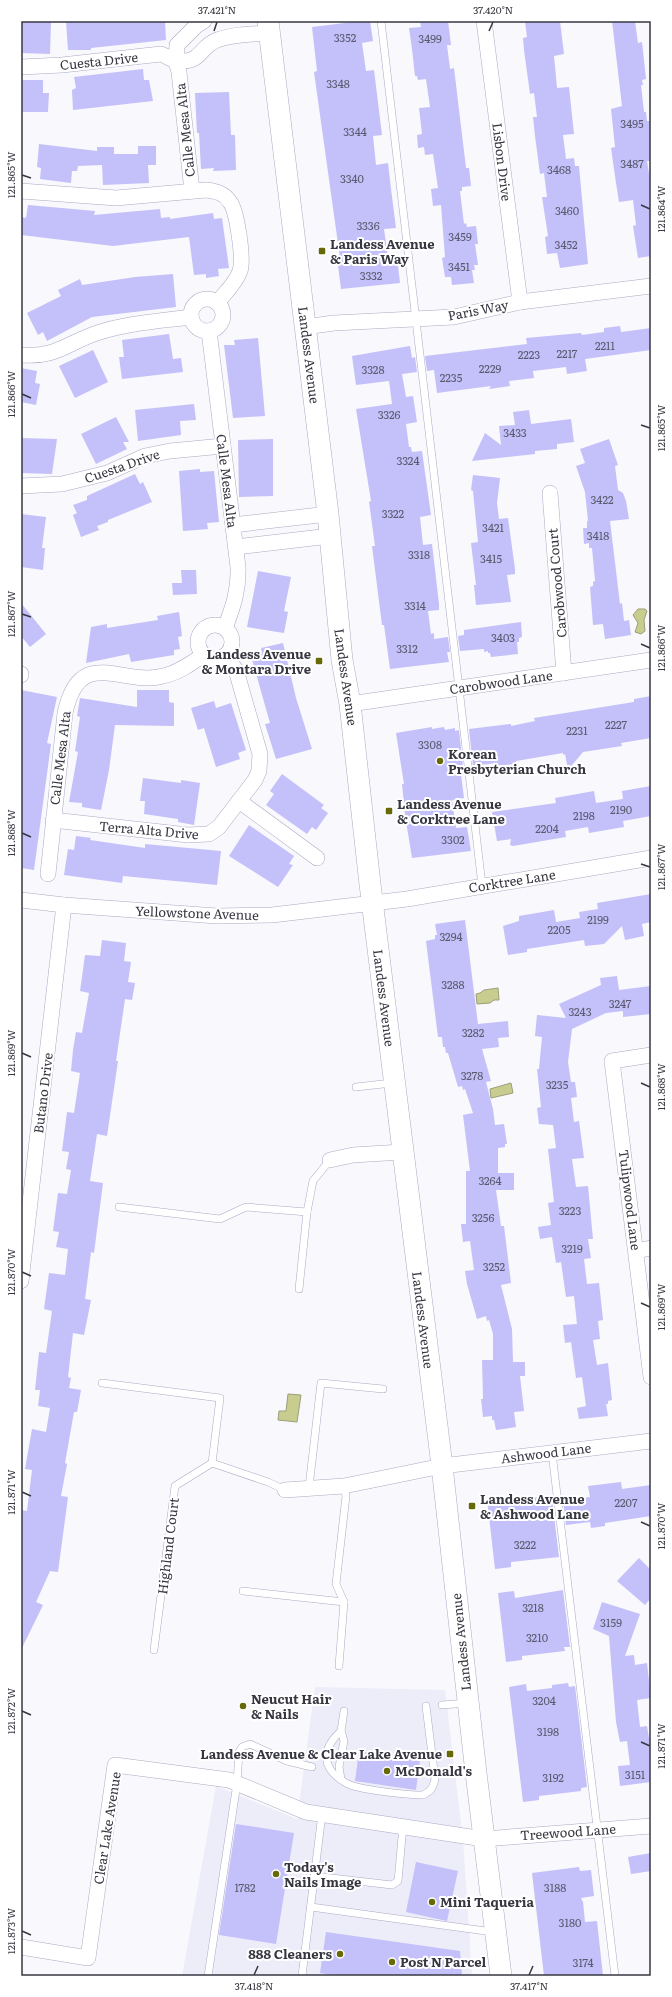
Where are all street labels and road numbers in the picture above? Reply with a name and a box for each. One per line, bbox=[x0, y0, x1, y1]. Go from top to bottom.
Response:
street label: Cuesta Drive bbox=[59, 47, 139, 74]
street label: Calle Mesa Alta bbox=[170, 82, 199, 178]
street label: Lisbon Drive bbox=[488, 122, 517, 203]
street label: Paris Way bbox=[446, 294, 510, 325]
street label: Landess Avenue bbox=[294, 305, 325, 405]
street label: Calle Mesa Alta bbox=[212, 433, 243, 529]
street label: Cuesta Drive bbox=[82, 444, 162, 487]
street label: Carobwood Court bbox=[542, 527, 571, 639]
street label: Landess Avenue bbox=[330, 627, 363, 727]
street label: Carobwood Lane bbox=[448, 665, 554, 698]
street label: Calle Mesa Alta bbox=[44, 710, 75, 806]
street label: Terra Alta Drive bbox=[98, 816, 200, 843]
street label: Corktree Lane bbox=[467, 864, 557, 897]
street label: Yellowstone Avenue bbox=[135, 901, 259, 924]
street label: Landess Avenue bbox=[369, 948, 400, 1048]
street label: Butano Drive bbox=[28, 1051, 57, 1134]
street label: Tulipwood Lane bbox=[615, 1148, 646, 1252]
street label: Landess Avenue bbox=[408, 1270, 439, 1370]
street label: Ashwood Lane bbox=[500, 1438, 592, 1467]
street label: Highland Court bbox=[152, 1496, 183, 1596]
street label: Landess Avenue bbox=[446, 1592, 475, 1692]
street label: Clear Lake Avenue bbox=[88, 1770, 125, 1886]
street label: Treewood Lane bbox=[519, 1819, 617, 1844]

